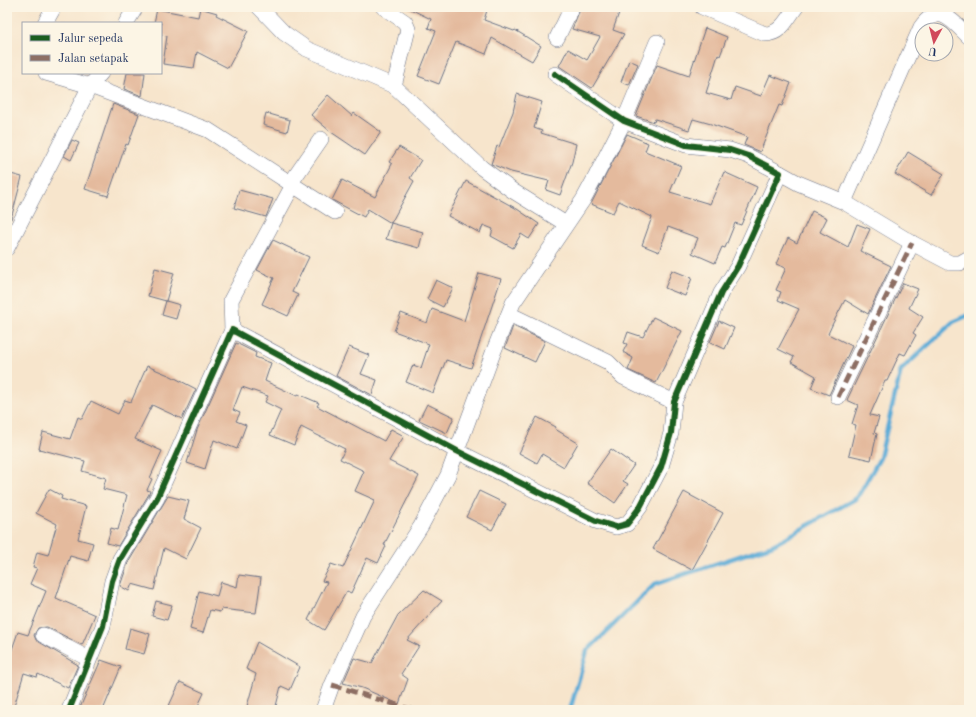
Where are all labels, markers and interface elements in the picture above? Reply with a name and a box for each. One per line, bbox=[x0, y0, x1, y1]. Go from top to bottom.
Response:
legend bbox=[22, 22, 162, 74]
north arrow bbox=[914, 22, 954, 62]
text: Jalur sepeda bbox=[58, 33, 123, 45]
text: U bbox=[928, 44, 938, 56]
text: Jalan setapak bbox=[58, 53, 129, 65]

